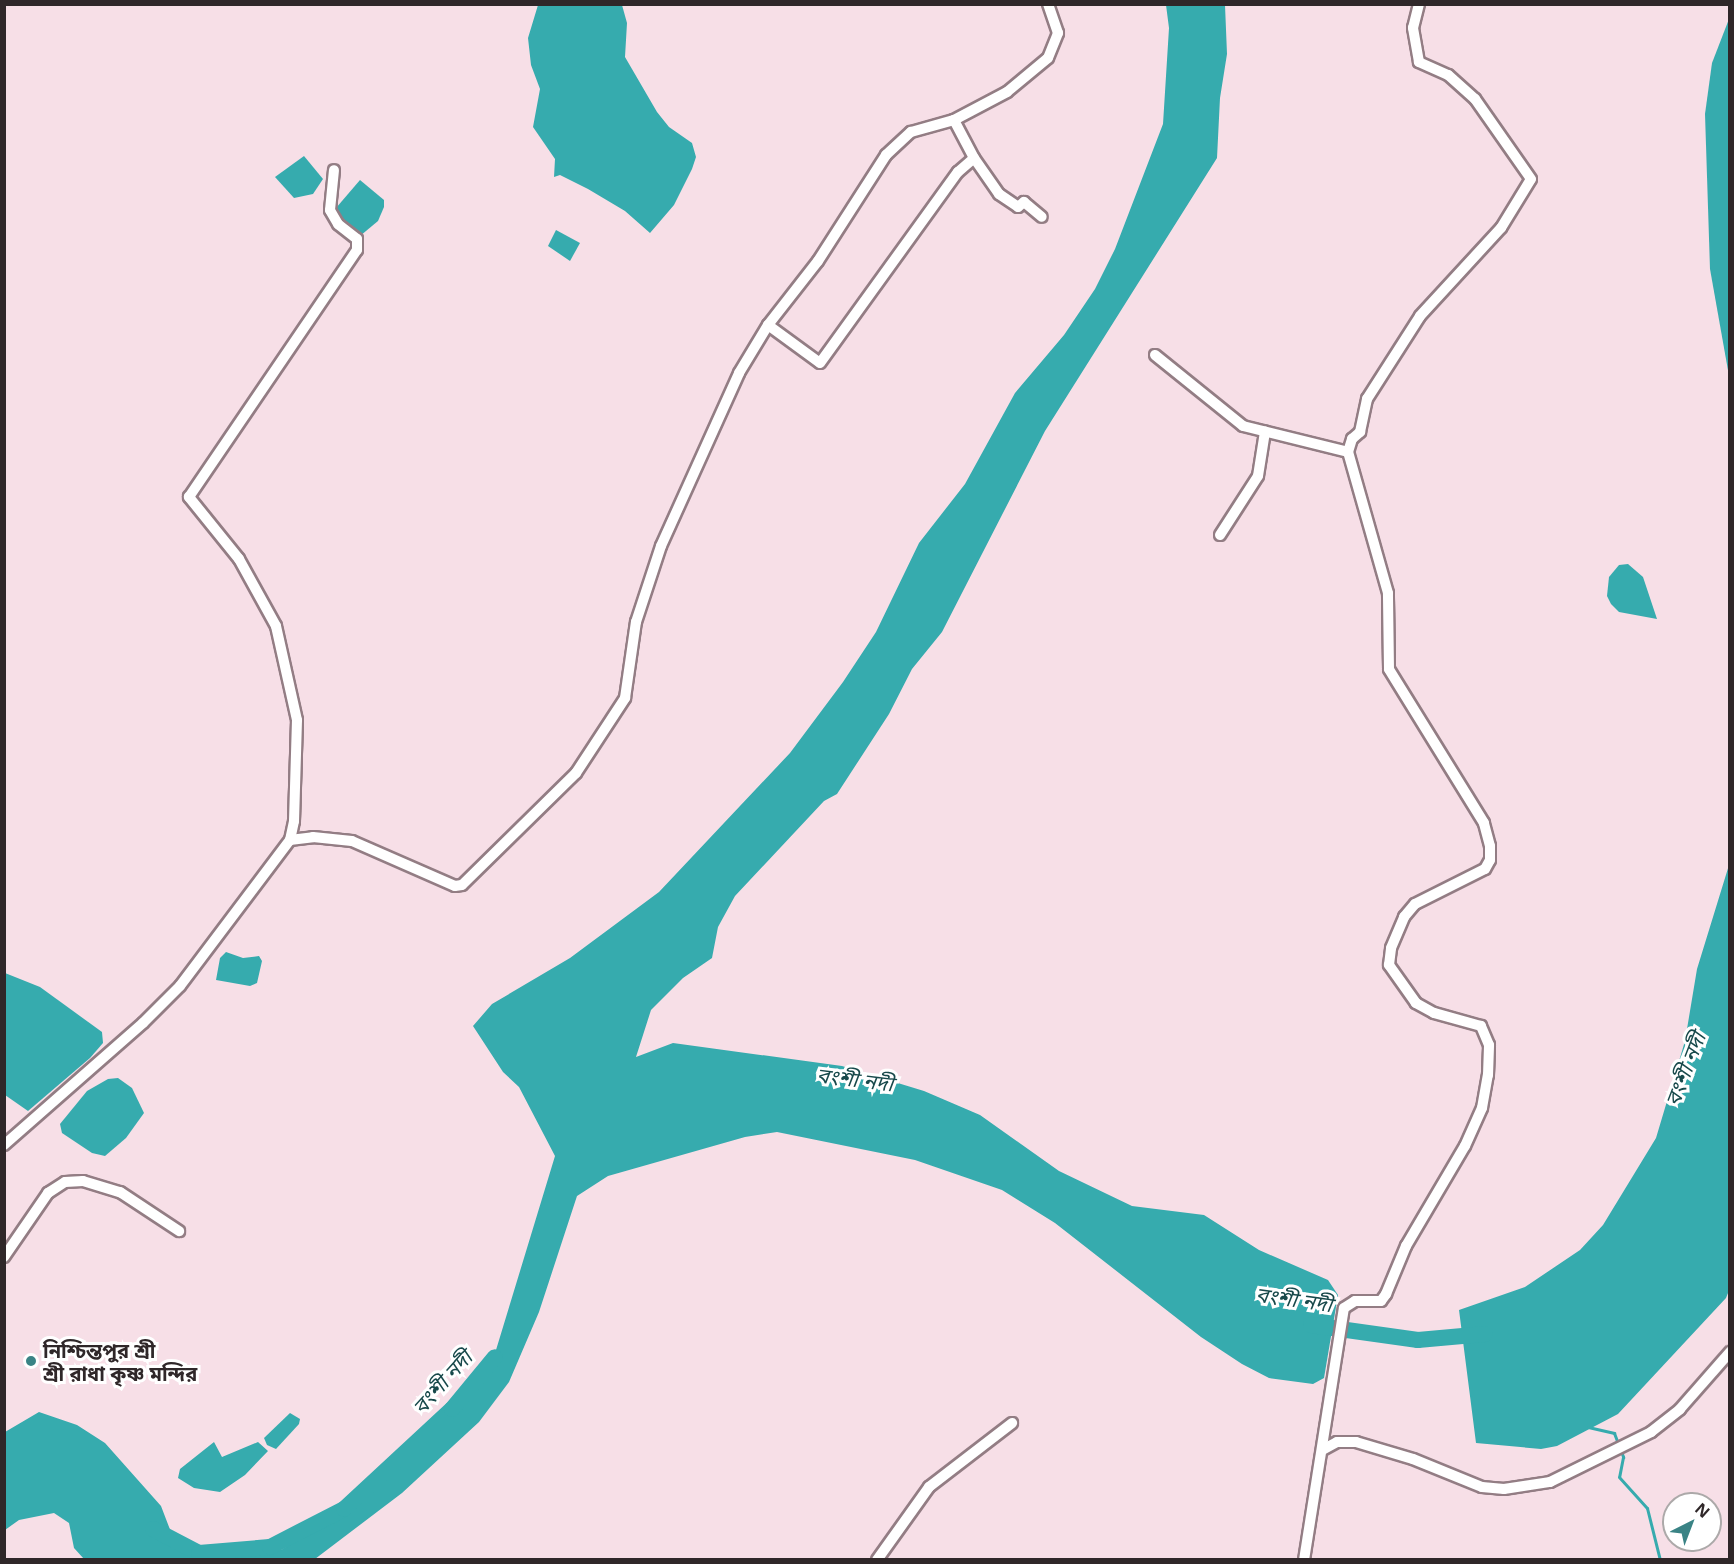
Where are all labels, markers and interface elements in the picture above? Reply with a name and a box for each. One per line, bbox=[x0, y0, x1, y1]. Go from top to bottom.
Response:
water label: বংশী নদী bbox=[1659, 1029, 1711, 1109]
water label: বংশী নদী bbox=[815, 1062, 895, 1096]
water label: বংশী নদী bbox=[1254, 1281, 1334, 1317]
place label: নিশ্চিন্তপুর শ্রী শ্রী রাধা কৃষ্ণ মন্দির bbox=[43, 1338, 197, 1385]
water label: বংশী নদী bbox=[407, 1345, 477, 1419]
marker: নিশ্চিন্তপুর শ্রী শ্রী রাধা কৃষ্ণ মন্দির bbox=[24, 1354, 38, 1368]
north arrow bbox=[1662, 1492, 1722, 1552]
text: N bbox=[1691, 1498, 1715, 1523]

